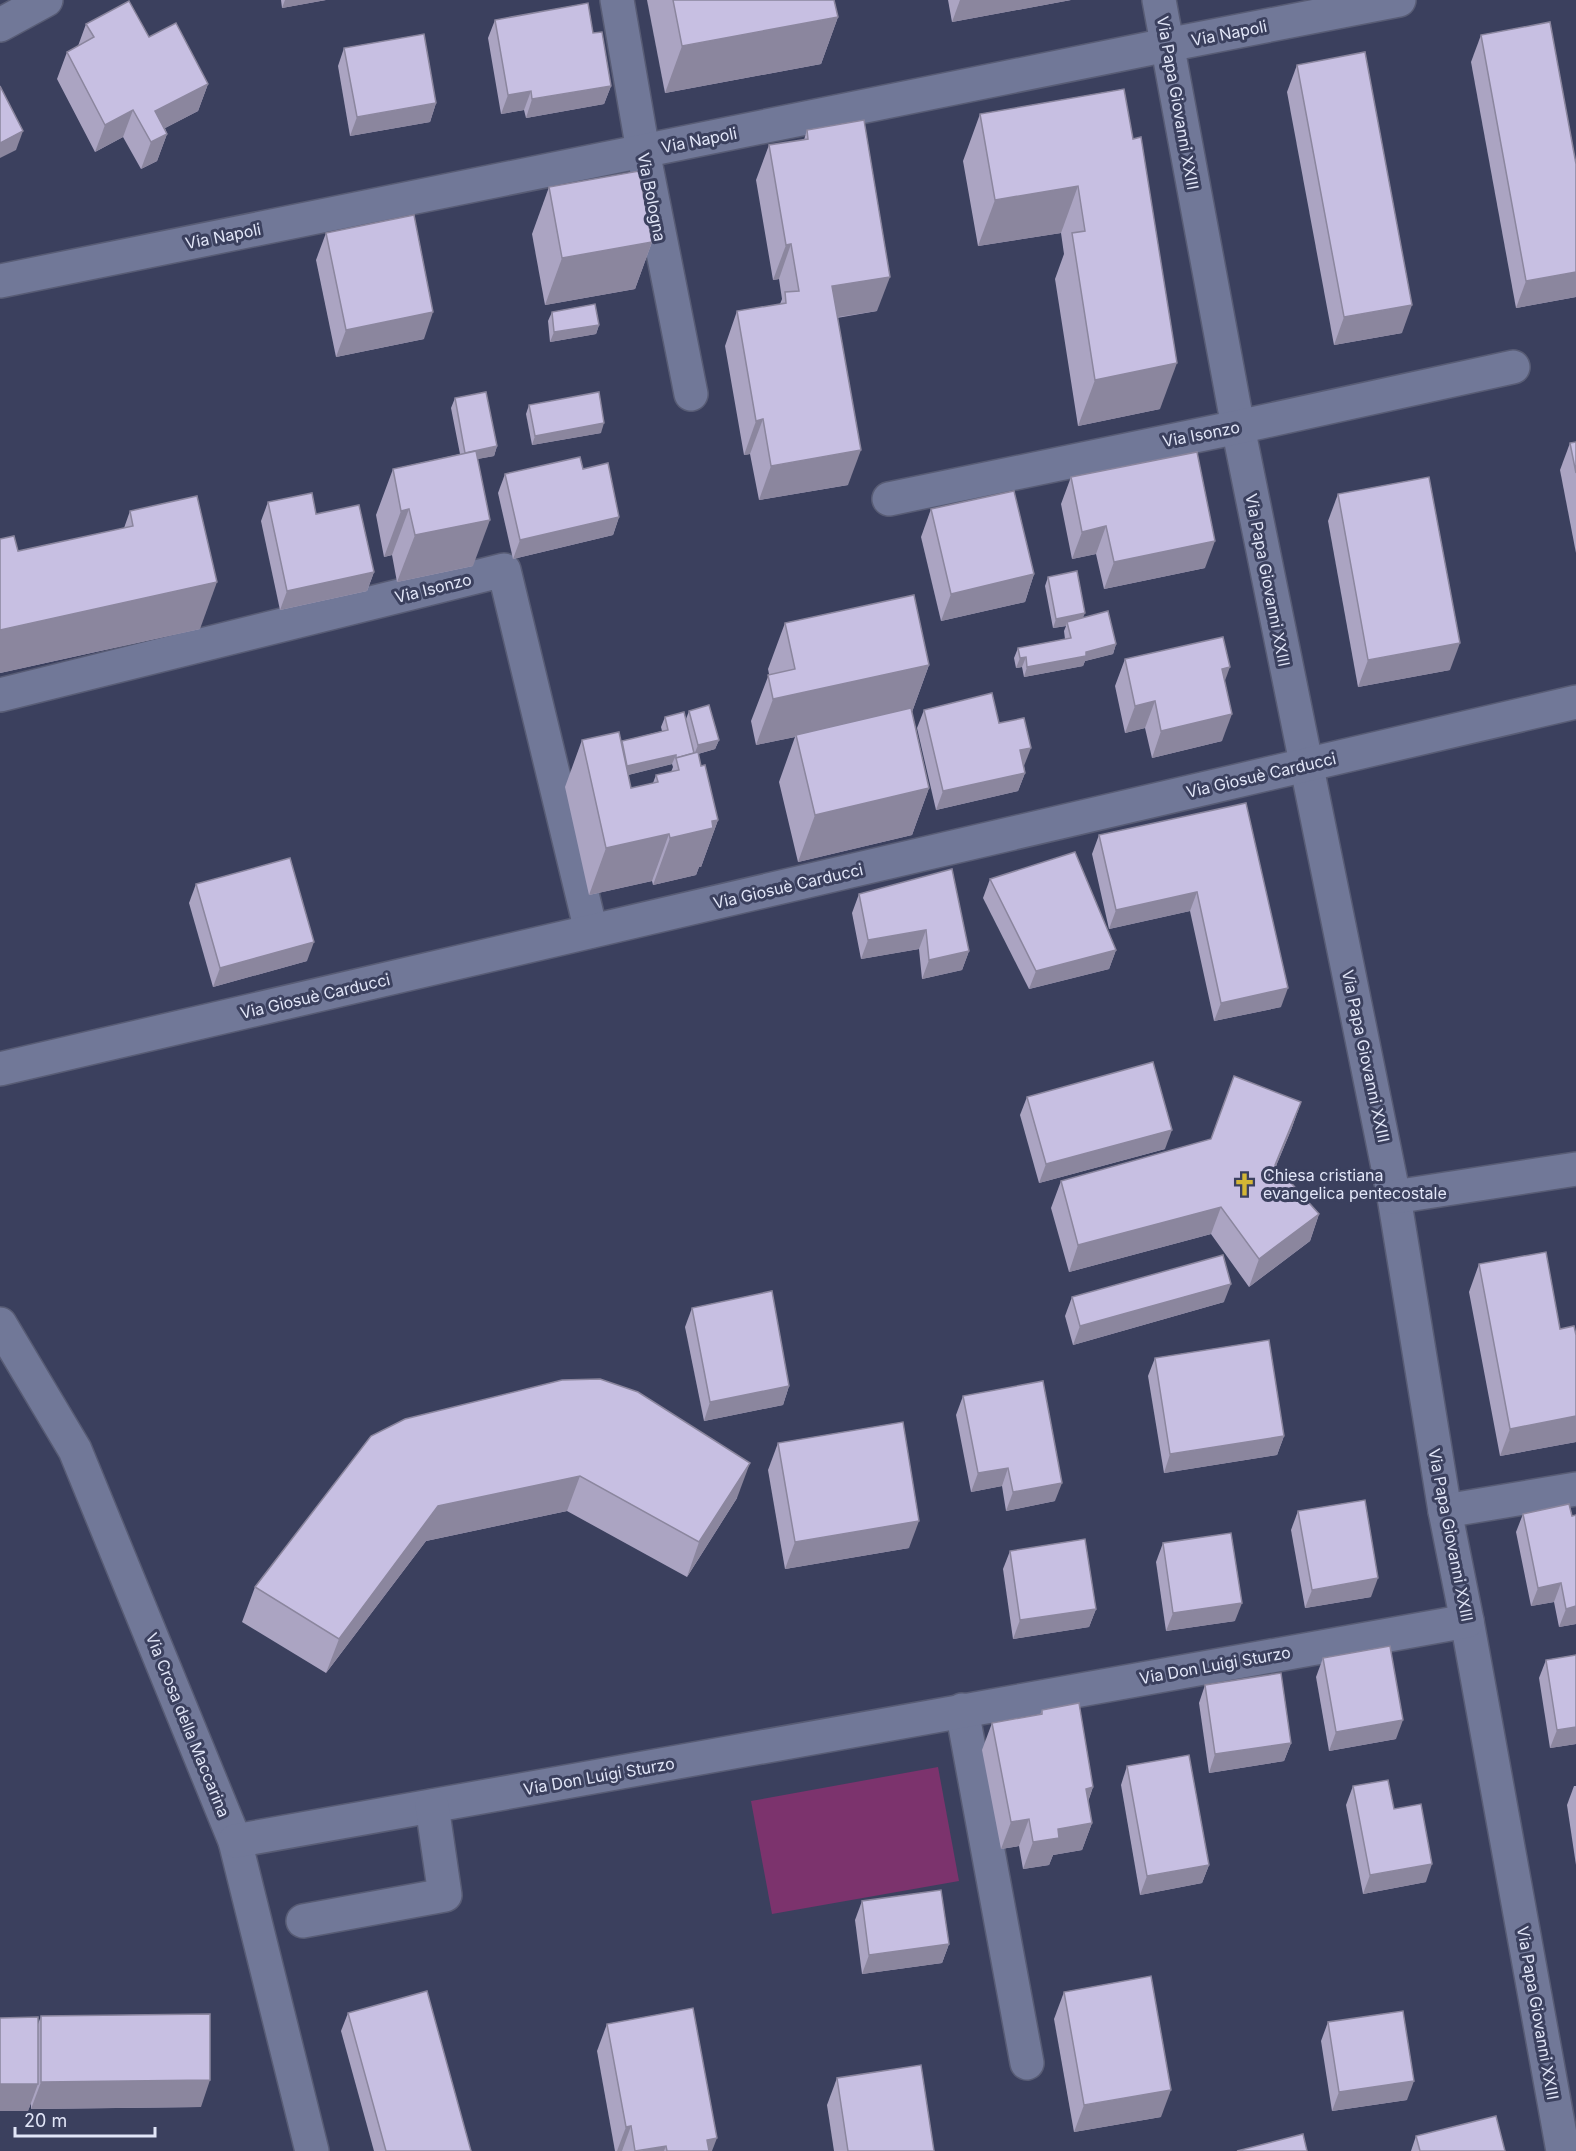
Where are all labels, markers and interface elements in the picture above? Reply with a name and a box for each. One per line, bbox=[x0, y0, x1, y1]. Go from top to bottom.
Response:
street label: Via Papa Giovanni XXIII bbox=[1153, 15, 1203, 191]
street label: Via Napoli bbox=[1190, 16, 1268, 50]
street label: Via Napoli bbox=[660, 123, 738, 157]
street label: Via Bologna bbox=[634, 151, 670, 243]
street label: Via Napoli bbox=[184, 219, 262, 253]
street label: Via Isonzo bbox=[1161, 417, 1241, 451]
street label: Via Papa Giovanni XXIII bbox=[1241, 492, 1295, 668]
street label: Via Isonzo bbox=[393, 569, 473, 607]
street label: Via Giosuè Carducci bbox=[1184, 748, 1338, 802]
street label: Via Giosuè Carducci bbox=[711, 859, 865, 913]
street label: Via Papa Giovanni XXIII bbox=[1338, 968, 1394, 1144]
street label: Via Giosuè Carducci bbox=[238, 969, 392, 1023]
place label: Chiesa cristiana evangelica pentecostale bbox=[1263, 1165, 1447, 1203]
church icon: Chiesa cristiana evangelica pentecostale bbox=[1232, 1171, 1258, 1197]
street label: Via Papa Giovanni XXIII bbox=[1424, 1447, 1478, 1623]
street label: Via Crosa della Maccarina bbox=[142, 1630, 234, 1820]
street label: Via Don Luigi Sturzo bbox=[1138, 1642, 1292, 1688]
street label: Via Don Luigi Sturzo bbox=[522, 1753, 676, 1799]
street label: Via Papa Giovanni XXIII bbox=[1513, 1925, 1563, 2101]
scale bar bbox=[15, 2100, 154, 2138]
text: 20 m bbox=[24, 2110, 67, 2131]

